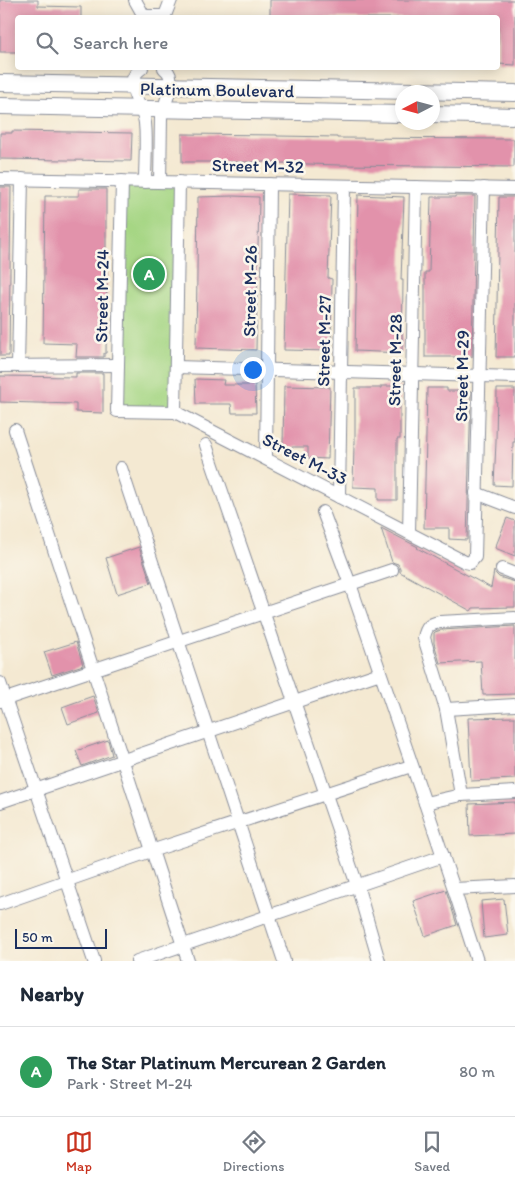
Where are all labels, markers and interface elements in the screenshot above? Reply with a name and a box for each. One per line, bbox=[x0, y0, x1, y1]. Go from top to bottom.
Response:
search box bbox=[15, 15, 500, 70]
icon: search bbox=[33, 29, 61, 57]
text: Search here bbox=[73, 31, 168, 54]
street label: Platinum Boulevard bbox=[140, 78, 295, 102]
north arrow bbox=[395, 85, 440, 130]
street label: Street M-32 bbox=[212, 154, 305, 178]
street label: Street M-26 bbox=[238, 245, 262, 337]
street label: Street M-24 bbox=[90, 249, 114, 343]
pin: A bbox=[133, 255, 165, 293]
street label: Street M-27 bbox=[312, 295, 336, 387]
street label: Street M-28 bbox=[383, 314, 407, 406]
street label: Street M-29 bbox=[450, 330, 474, 422]
your location bbox=[240, 357, 266, 383]
street label: Street M-33 bbox=[259, 428, 351, 490]
scale bar bbox=[15, 926, 108, 949]
text: 50 m bbox=[22, 929, 53, 946]
text: Nearby bbox=[20, 981, 84, 1006]
text: The Star Platinum Mercurean 2 Garden bbox=[67, 1051, 386, 1074]
text: A bbox=[31, 1062, 41, 1081]
text: 80 m bbox=[459, 1062, 495, 1081]
text: Park · Street M-24 bbox=[67, 1074, 192, 1093]
tab: Map bbox=[65, 1128, 93, 1175]
tab: Directions bbox=[223, 1128, 284, 1175]
tab: Saved bbox=[414, 1128, 450, 1175]

